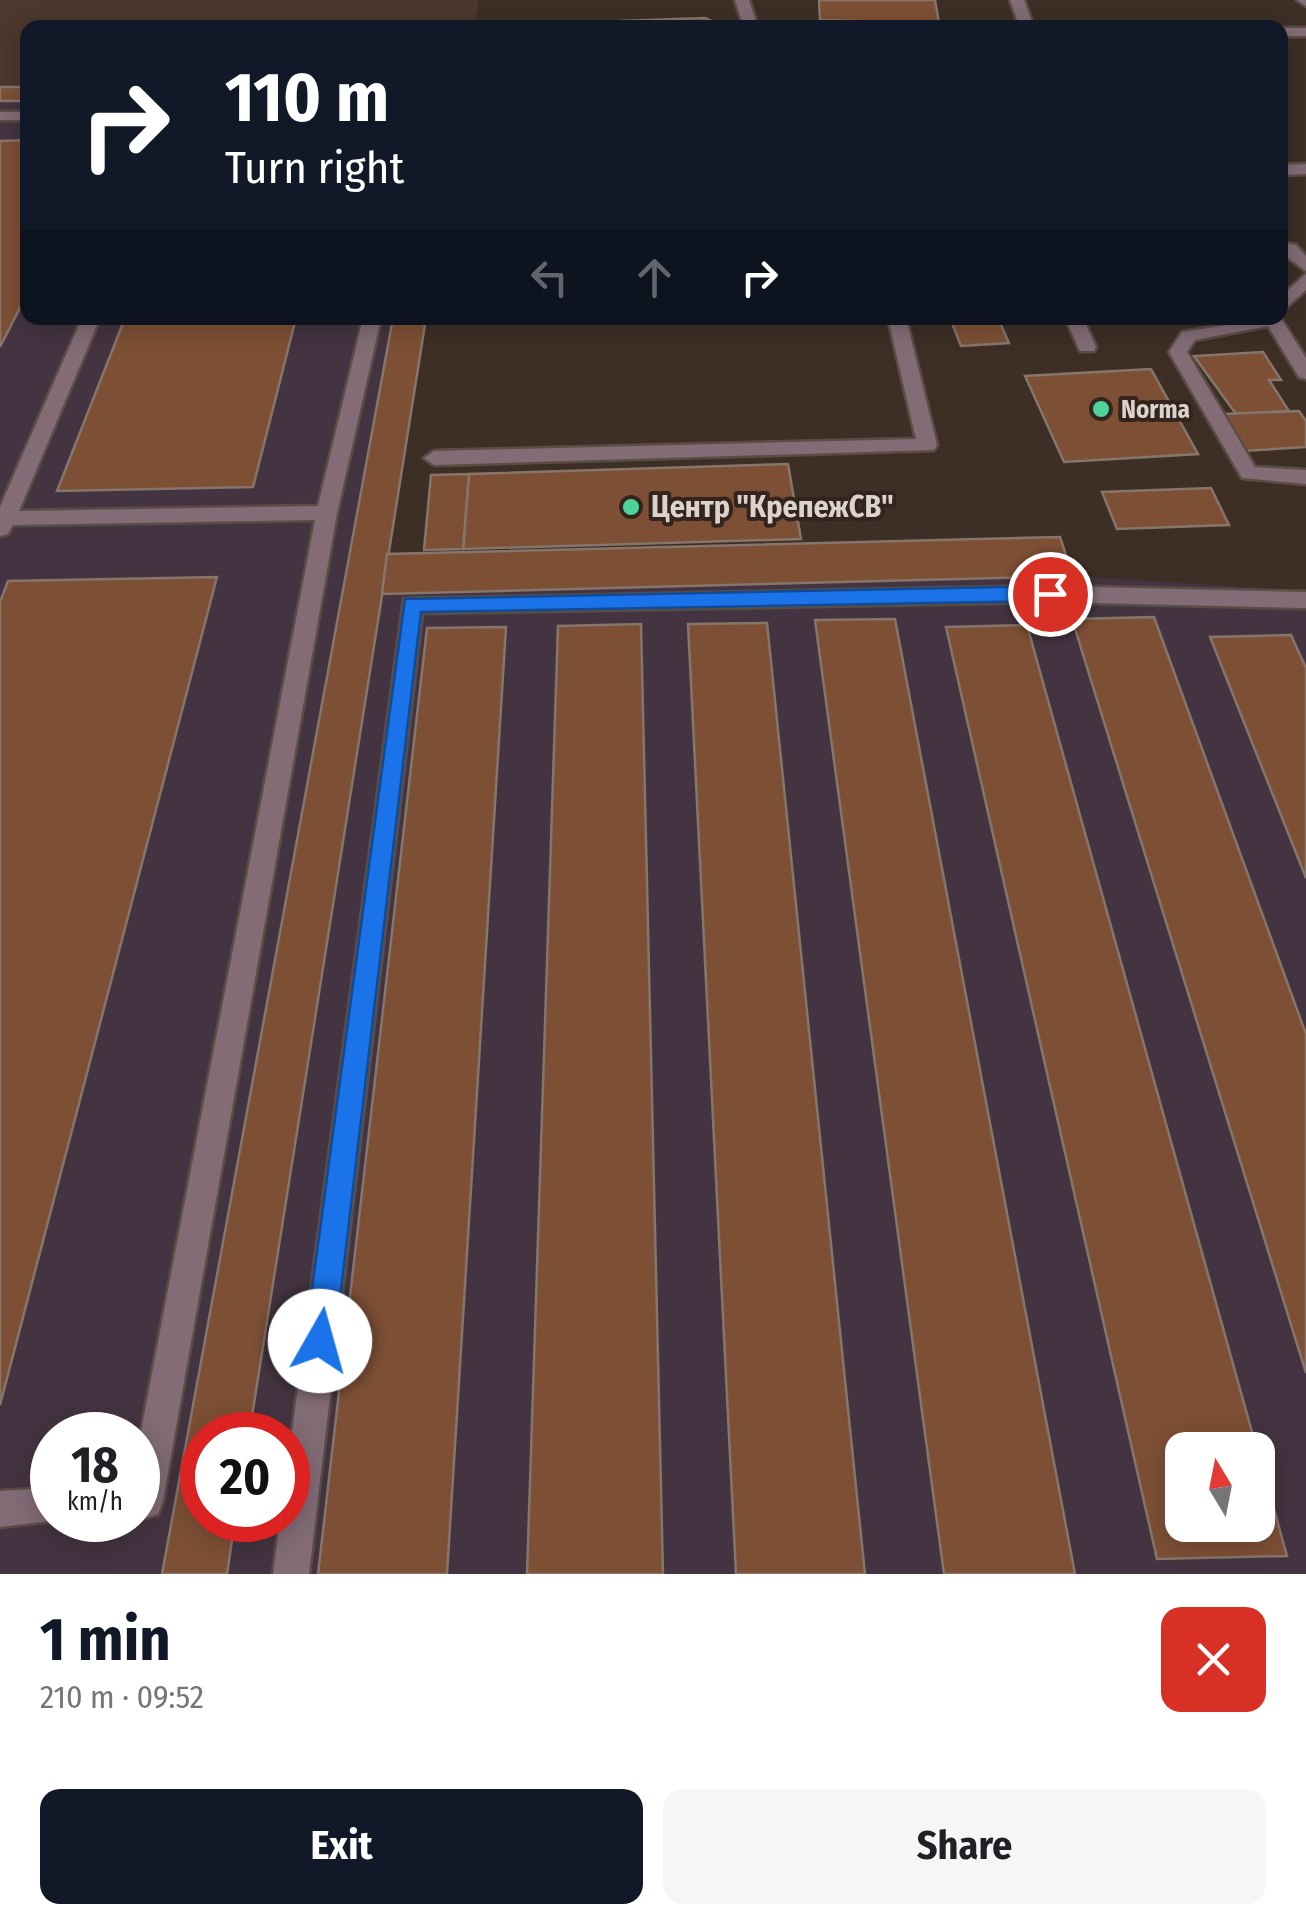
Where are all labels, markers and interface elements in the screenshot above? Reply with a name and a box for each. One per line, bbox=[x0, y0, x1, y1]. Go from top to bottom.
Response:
text: 110 m bbox=[225, 56, 389, 140]
icon: right bbox=[60, 60, 190, 190]
text: Turn right bbox=[225, 141, 404, 195]
icon: left bbox=[522, 250, 577, 305]
icon: ahead bbox=[627, 250, 682, 305]
icon: right bbox=[732, 250, 787, 305]
place label: Norma bbox=[1121, 395, 1190, 425]
marker: Norma bbox=[1090, 398, 1112, 420]
place label: Центр "КрепежСВ" bbox=[651, 489, 894, 525]
marker: Центр "КрепежСВ" bbox=[620, 496, 642, 518]
pin bbox=[1008, 552, 1093, 637]
icon: arrive bbox=[1023, 567, 1078, 622]
position arrow bbox=[268, 1289, 372, 1393]
speed limit sign: 20 bbox=[180, 1412, 310, 1542]
north arrow bbox=[1165, 1432, 1275, 1542]
map controls bbox=[1165, 1432, 1275, 1542]
text: 18 bbox=[71, 1435, 119, 1495]
text: km/h bbox=[67, 1487, 123, 1517]
text: 1 min bbox=[40, 1604, 171, 1676]
button: close bbox=[1161, 1607, 1266, 1712]
text: 210 m · 09:52 bbox=[40, 1678, 204, 1716]
button: Exit bbox=[40, 1789, 643, 1904]
button: Share bbox=[663, 1789, 1266, 1904]

